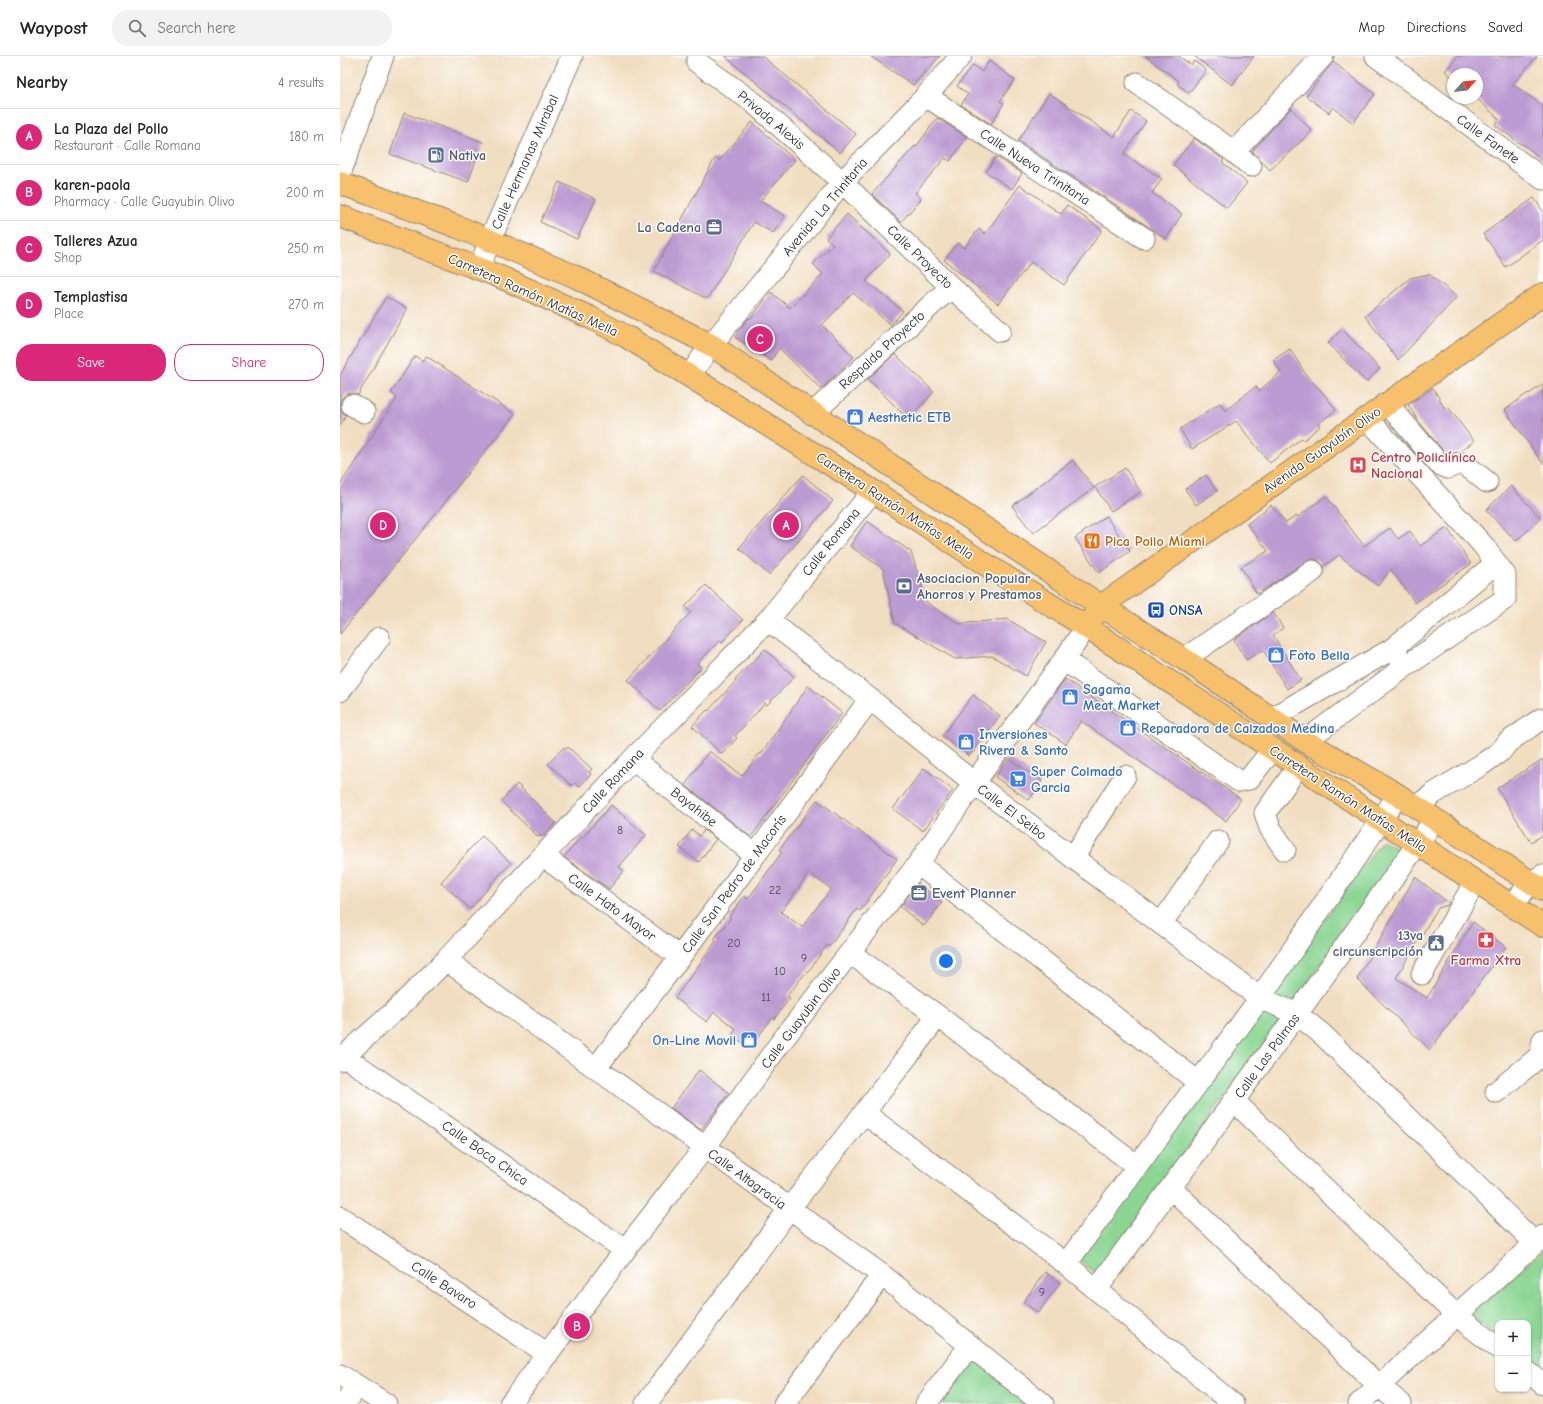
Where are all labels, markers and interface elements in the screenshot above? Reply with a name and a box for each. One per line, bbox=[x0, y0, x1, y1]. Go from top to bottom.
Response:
search box bbox=[112, 10, 392, 46]
text: Waypost bbox=[20, 17, 88, 39]
icon: search bbox=[126, 17, 148, 39]
text: Search here bbox=[158, 19, 236, 37]
text: Map bbox=[1358, 19, 1385, 36]
text: Directions bbox=[1407, 19, 1466, 36]
text: Saved bbox=[1488, 19, 1523, 36]
north arrow bbox=[1447, 68, 1483, 104]
text: Nearby bbox=[16, 73, 67, 92]
text: 4 results bbox=[278, 75, 324, 90]
street label: Privada Alexis bbox=[734, 87, 808, 153]
street label: Calle Hermanas Mirabal bbox=[488, 92, 562, 232]
street label: Calle Fanete bbox=[1453, 111, 1523, 167]
text: La Plaza del Pollo bbox=[54, 120, 168, 138]
street label: Calle Nueva Trinitaria bbox=[977, 125, 1093, 209]
text: A bbox=[25, 129, 33, 144]
text: 180 m bbox=[289, 129, 324, 144]
text: Restaurant · Calle Romana bbox=[54, 138, 201, 153]
fuel station icon: Nativa bbox=[426, 145, 446, 165]
place label: Nativa bbox=[449, 147, 486, 164]
street label: Avenida La Trinitaria bbox=[779, 154, 871, 260]
text: karen-paola bbox=[54, 176, 130, 194]
text: B bbox=[25, 185, 33, 200]
text: 200 m bbox=[286, 185, 324, 200]
text: Pharmacy · Calle Guayubin Olivo bbox=[54, 194, 235, 209]
office icon: La Cadena bbox=[704, 217, 724, 237]
place label: La Cadena bbox=[637, 219, 701, 236]
street label: Calle Proyecto bbox=[884, 221, 956, 293]
text: Talleres Azua bbox=[54, 232, 138, 250]
text: C bbox=[25, 241, 33, 256]
text: 250 m bbox=[287, 241, 324, 256]
text: Shop bbox=[54, 250, 82, 265]
street label: Carretera Ramón Matías Mella bbox=[445, 250, 621, 340]
text: Templastisa bbox=[54, 288, 128, 306]
text: D bbox=[25, 297, 33, 312]
text: 270 m bbox=[288, 297, 324, 312]
text: Place bbox=[54, 306, 84, 321]
street label: Respaldo Proyecto bbox=[836, 307, 928, 393]
pin: C bbox=[747, 324, 773, 354]
button: Save bbox=[16, 344, 166, 381]
button: Share bbox=[174, 344, 324, 381]
street label: Avenida Guayubín Olivo bbox=[1260, 403, 1384, 497]
shop icon: Aesthetic ETB bbox=[845, 407, 865, 427]
place label: Aesthetic ETB bbox=[868, 409, 952, 426]
street label: Carretera Ramón Matías Mella bbox=[813, 449, 977, 563]
place label: Centro Policlínico Nacional bbox=[1371, 449, 1476, 482]
hospital icon: Centro Policlínico Nacional bbox=[1348, 455, 1368, 475]
street label: Calle Romana bbox=[798, 504, 864, 580]
pin: D bbox=[370, 510, 396, 540]
pin: A bbox=[773, 510, 799, 540]
restaurant icon: Pica Pollo Miami bbox=[1082, 531, 1102, 551]
place label: Pica Pollo Miami bbox=[1105, 533, 1205, 550]
place label: Asociacion Popular Ahorros y Prestamos bbox=[917, 570, 1042, 603]
bank icon: Asociacion Popular Ahorros y Prestamos bbox=[894, 576, 914, 596]
bus stop icon: ONSA bbox=[1146, 600, 1166, 620]
place label: ONSA bbox=[1169, 602, 1203, 619]
shop icon: Foto Bella bbox=[1266, 645, 1286, 665]
place label: Foto Bella bbox=[1289, 647, 1350, 664]
place label: Sagama Meat Market bbox=[1083, 681, 1160, 714]
shop icon: Sagama Meat Market bbox=[1060, 687, 1080, 707]
shop icon: Reparadora de Calzados Medina bbox=[1118, 718, 1138, 738]
place label: Reparadora de Calzados Medina bbox=[1141, 720, 1335, 737]
place label: Inversiones Rivera & Santo bbox=[979, 726, 1068, 759]
shop icon: Inversiones Rivera & Santo bbox=[956, 732, 976, 752]
street label: Carretera Ramón Matías Mella bbox=[1266, 742, 1430, 856]
street label: Calle Romana bbox=[578, 745, 648, 817]
place label: Super Colmado Garcia bbox=[1031, 763, 1122, 796]
supermarket icon: Super Colmado Garcia bbox=[1008, 769, 1028, 789]
street label: Calle El Seibo bbox=[974, 780, 1050, 844]
street label: Bayahibe bbox=[667, 784, 721, 830]
street label: Calle San Pedro de Macorís bbox=[678, 811, 790, 957]
house number: 8 bbox=[617, 823, 623, 837]
street label: Calle Hato Mayor bbox=[565, 869, 660, 945]
house number: 22 bbox=[769, 883, 781, 897]
office icon: Event Planner bbox=[909, 883, 929, 903]
place label: Event Planner bbox=[932, 885, 1016, 902]
place label: 13va circunscripción bbox=[1333, 927, 1423, 960]
pharmacy icon: Farma Xtra bbox=[1476, 930, 1496, 950]
public building icon: 13va circunscripción bbox=[1426, 933, 1446, 953]
house number: 20 bbox=[727, 936, 741, 950]
house number: 9 bbox=[801, 951, 807, 965]
your location bbox=[936, 951, 956, 971]
place label: Farma Xtra bbox=[1451, 952, 1521, 969]
street label: Calle Guayubin Olivo bbox=[757, 964, 845, 1072]
house number: 10 bbox=[774, 964, 786, 978]
house number: 11 bbox=[761, 990, 771, 1004]
street label: Calle Las Palmas bbox=[1231, 1010, 1303, 1102]
shop icon: On-Line Movil bbox=[739, 1030, 759, 1050]
place label: On-Line Movil bbox=[653, 1032, 736, 1049]
street label: Calle Boca Chica bbox=[438, 1117, 532, 1189]
street label: Calle Altagracia bbox=[704, 1145, 790, 1213]
street label: Calle Bavaro bbox=[408, 1257, 480, 1313]
house number: 9 bbox=[1039, 1285, 1045, 1299]
pin: B bbox=[564, 1311, 590, 1341]
map controls bbox=[1495, 1320, 1531, 1392]
button: + bbox=[1495, 1320, 1531, 1356]
button: − bbox=[1495, 1356, 1531, 1392]

